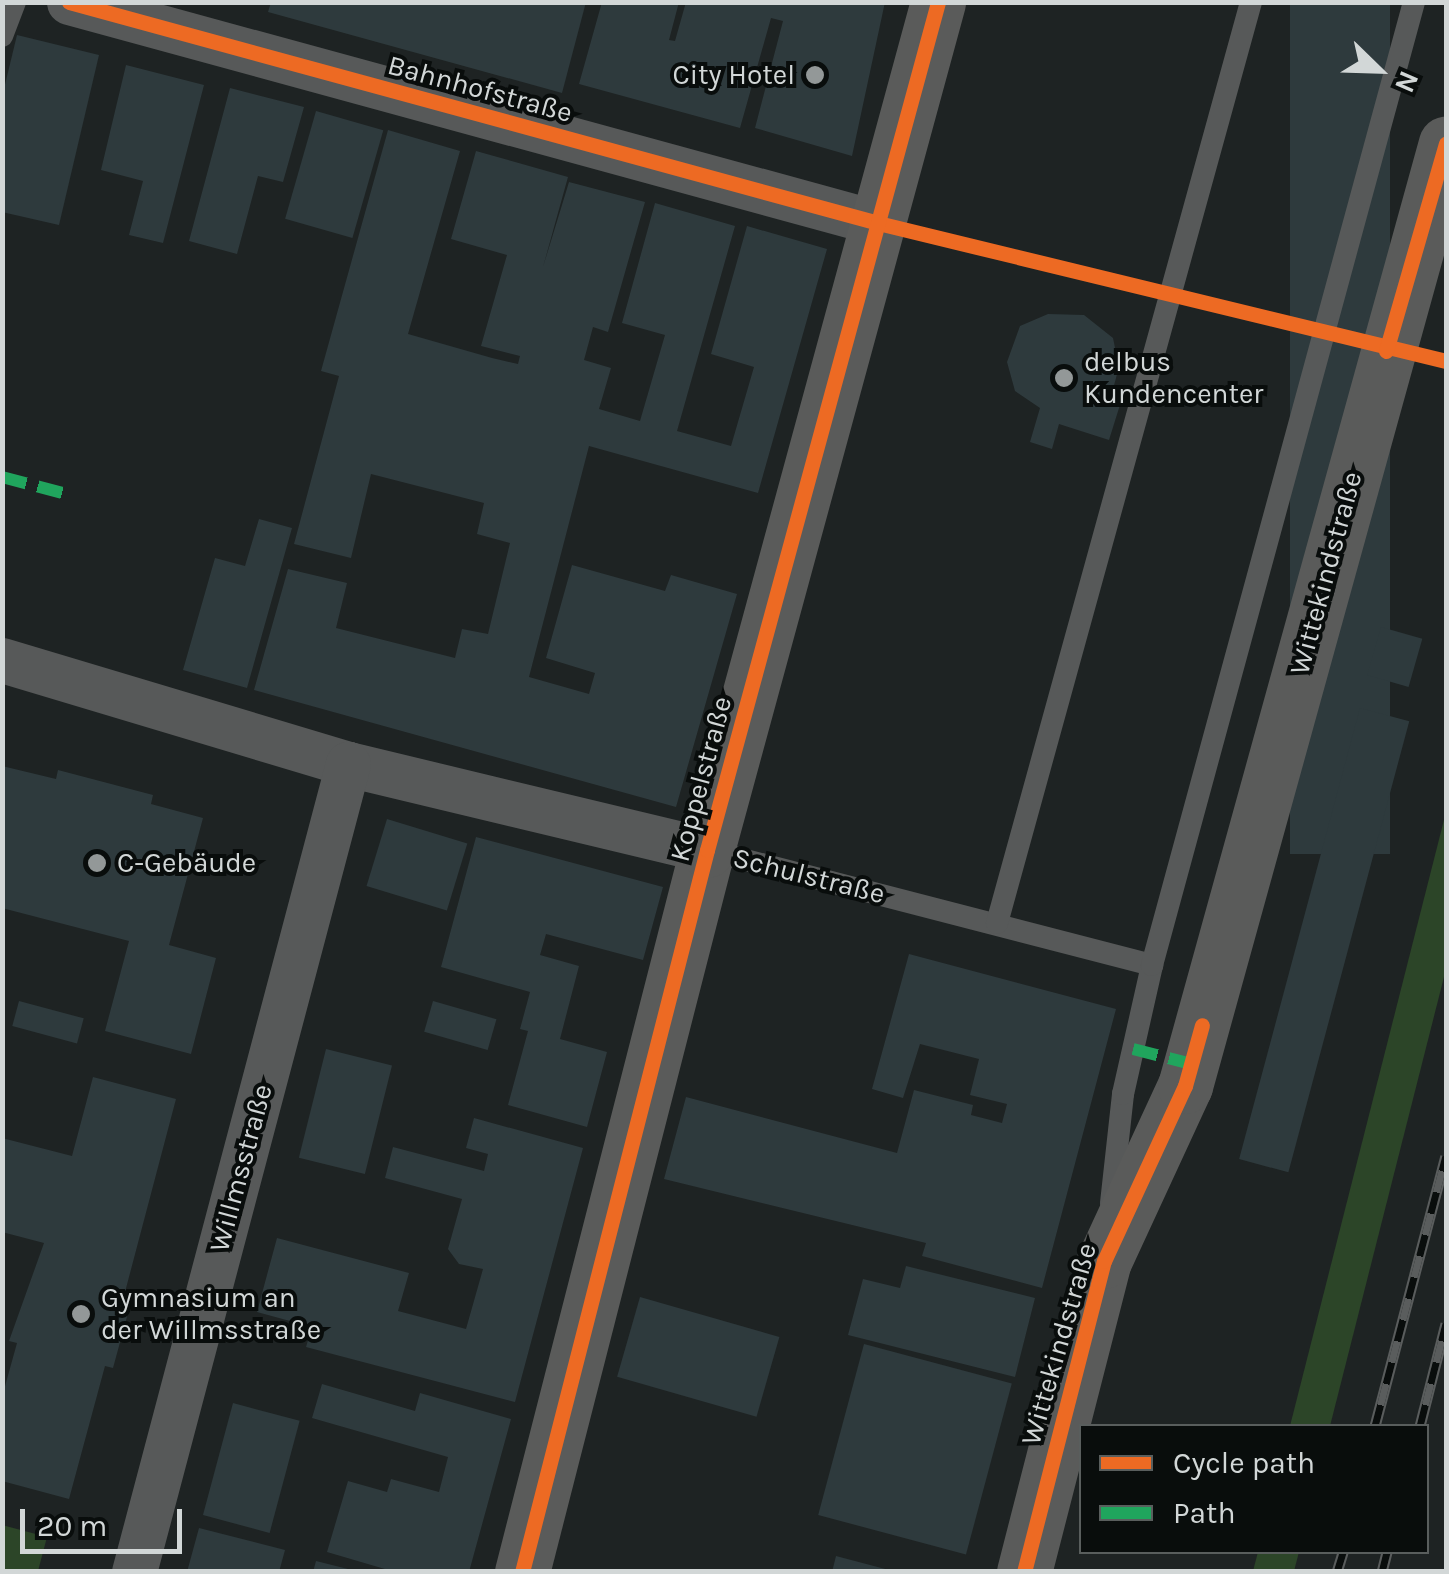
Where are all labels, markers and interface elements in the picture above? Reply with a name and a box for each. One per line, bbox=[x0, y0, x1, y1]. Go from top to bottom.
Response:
north arrow bbox=[1329, 20, 1429, 120]
street label: Bahnhofstraße bbox=[384, 48, 576, 130]
place label: City Hotel bbox=[673, 58, 795, 92]
marker: City Hotel bbox=[804, 64, 826, 86]
text: N bbox=[1388, 66, 1426, 98]
place label: delbus Kundencenter bbox=[1084, 345, 1263, 411]
marker: delbus Kundencenter bbox=[1053, 367, 1075, 389]
street label: Wittekindstraße bbox=[1283, 468, 1369, 678]
street label: Koppelstraße bbox=[663, 693, 739, 865]
street label: Schulstraße bbox=[730, 841, 888, 911]
place label: C-Gebäude bbox=[117, 846, 256, 880]
marker: C-Gebäude bbox=[86, 852, 108, 874]
street label: Willmsstraße bbox=[202, 1080, 280, 1256]
street label: Wittekindstraße bbox=[1014, 1239, 1104, 1449]
place label: Gymnasium an der Willmsstraße bbox=[101, 1281, 321, 1347]
marker: Gymnasium an der Willmsstraße bbox=[70, 1303, 92, 1325]
legend bbox=[1079, 1424, 1429, 1554]
text: Cycle path bbox=[1173, 1445, 1315, 1481]
scale bar bbox=[25, 1489, 188, 1551]
text: Path bbox=[1173, 1495, 1236, 1531]
text: 20 m bbox=[37, 1508, 107, 1544]

